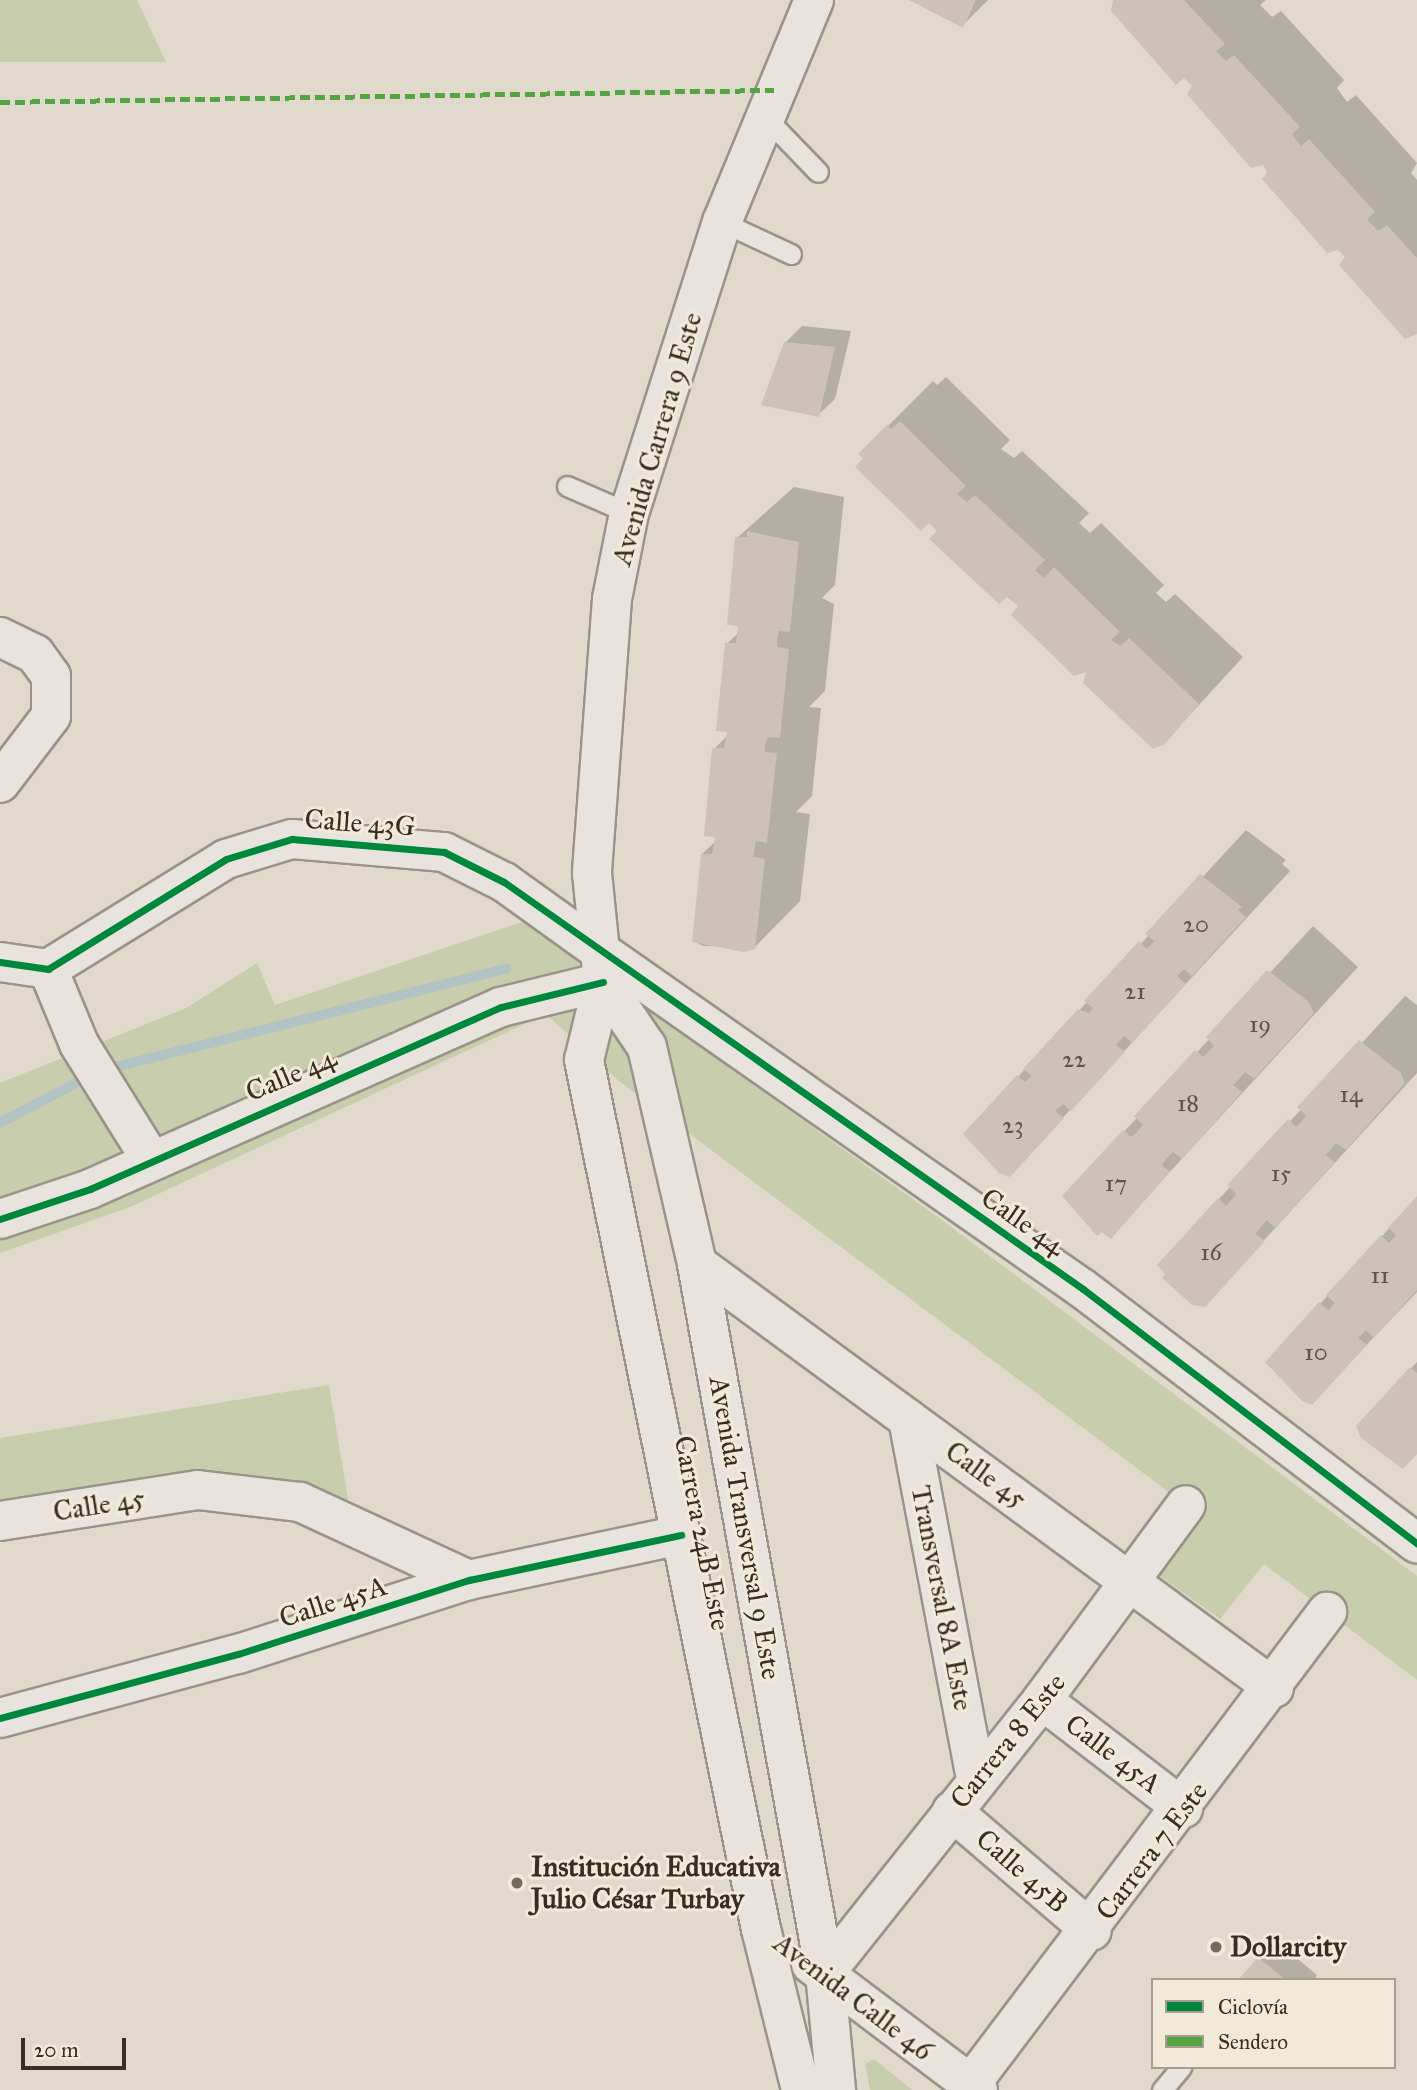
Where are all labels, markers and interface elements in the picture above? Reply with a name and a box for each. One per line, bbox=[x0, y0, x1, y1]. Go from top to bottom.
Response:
street label: Avenida Carrera 9 Este bbox=[605, 309, 709, 569]
street label: Calle 43G bbox=[304, 802, 416, 844]
house number: 20 bbox=[1183, 911, 1209, 939]
house number: 21 bbox=[1124, 978, 1146, 1006]
house number: 19 bbox=[1249, 1011, 1271, 1039]
street label: Calle 44 bbox=[241, 1041, 341, 1109]
house number: 22 bbox=[1062, 1046, 1086, 1074]
house number: 14 bbox=[1340, 1081, 1362, 1109]
house number: 18 bbox=[1177, 1090, 1199, 1118]
house number: 23 bbox=[1002, 1112, 1024, 1140]
house number: 15 bbox=[1271, 1160, 1291, 1188]
house number: 17 bbox=[1105, 1170, 1127, 1198]
street label: Calle 44 bbox=[975, 1181, 1071, 1263]
house number: 16 bbox=[1200, 1239, 1222, 1267]
house number: 11 bbox=[1371, 1262, 1389, 1290]
house number: 10 bbox=[1304, 1339, 1328, 1367]
street label: Avenida Transversal 9 Este bbox=[702, 1374, 788, 1682]
street label: Carrera 24B Este bbox=[667, 1433, 737, 1633]
street label: Calle 45 bbox=[939, 1434, 1033, 1516]
street label: Calle 45 bbox=[51, 1481, 147, 1529]
street label: Transversal 8A Este bbox=[904, 1483, 980, 1713]
street label: Calle 45A bbox=[275, 1569, 391, 1635]
street label: Carrera 8 Este bbox=[943, 1667, 1073, 1815]
street label: Calle 45A bbox=[1059, 1707, 1167, 1801]
street label: Carrera 7 Este bbox=[1089, 1775, 1215, 1927]
street label: Calle 45B bbox=[969, 1822, 1075, 1920]
place label: Institución Educativa Julio César Turbay bbox=[531, 1850, 781, 1916]
marker: Institución Educativa Julio César Turbay bbox=[509, 1875, 525, 1891]
street label: Avenida Calle 46 bbox=[767, 1926, 939, 2068]
place label: Dollarcity bbox=[1230, 1930, 1346, 1964]
marker: Dollarcity bbox=[1208, 1939, 1224, 1955]
legend bbox=[1151, 1978, 1396, 2069]
text: Ciclovía bbox=[1218, 1994, 1288, 2020]
scale bar bbox=[24, 2024, 130, 2068]
text: Sendero bbox=[1218, 2029, 1288, 2055]
text: 20 m bbox=[34, 2037, 79, 2063]

